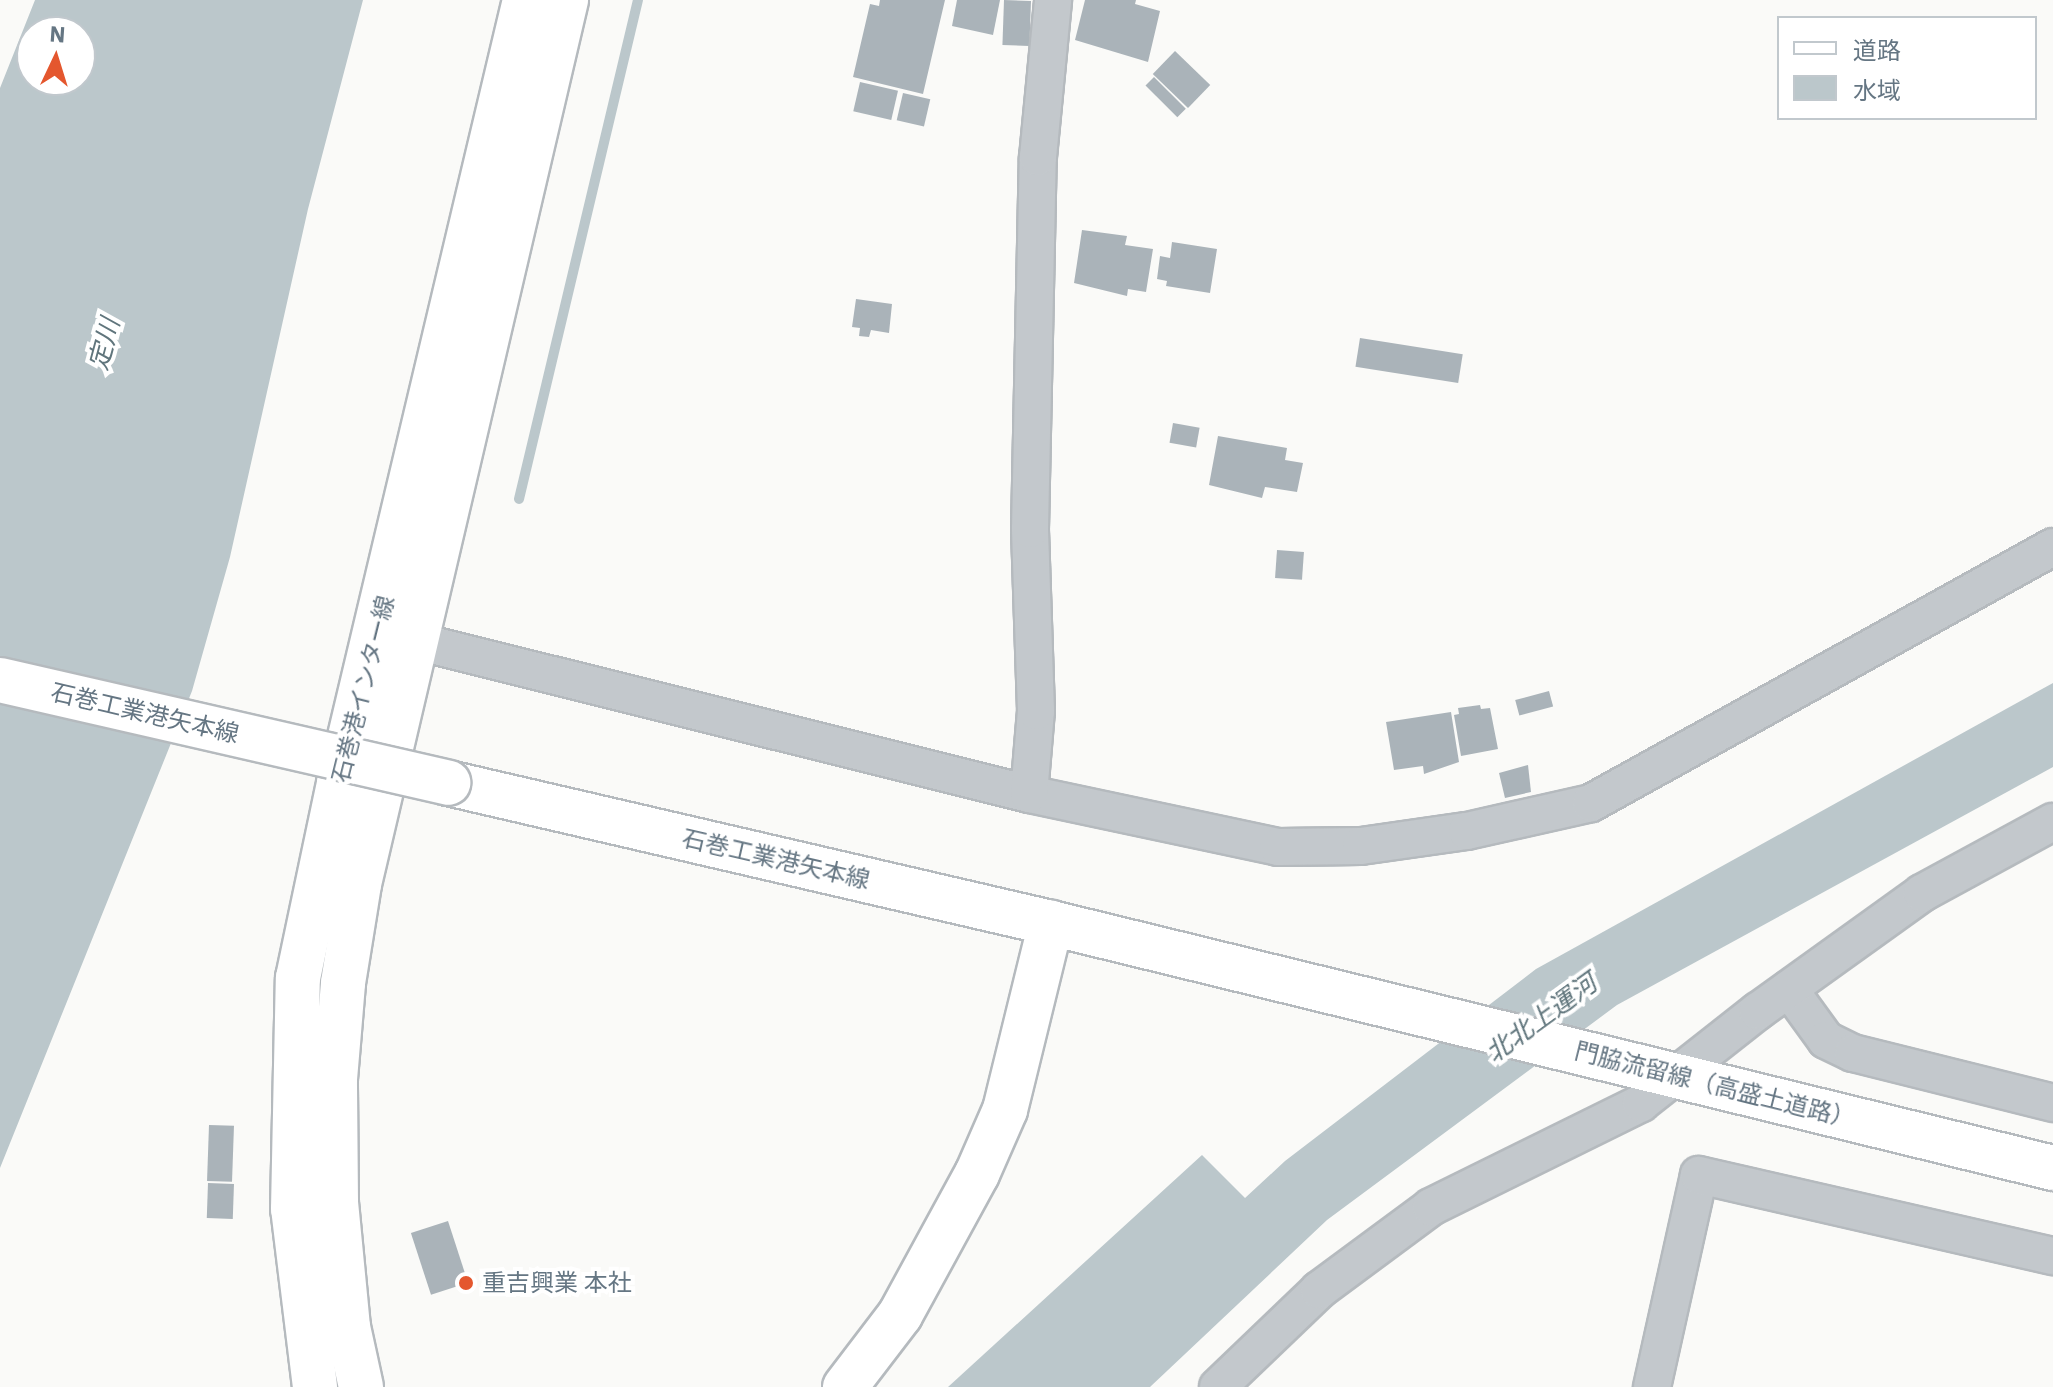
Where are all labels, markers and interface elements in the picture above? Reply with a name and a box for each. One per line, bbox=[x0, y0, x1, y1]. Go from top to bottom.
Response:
north arrow bbox=[16, 16, 96, 96]
legend bbox=[1777, 16, 2037, 120]
text: N bbox=[49, 19, 67, 49]
text: 道路 bbox=[1853, 34, 1901, 66]
text: 水域 bbox=[1853, 74, 1901, 106]
water label: 定川 bbox=[82, 315, 126, 373]
street label: 石巻港インター線 bbox=[326, 592, 400, 786]
street label: 石巻工業港矢本線 bbox=[48, 677, 242, 749]
street label: 石巻工業港矢本線 bbox=[679, 823, 873, 895]
water label: 北北上運河 bbox=[1479, 967, 1603, 1069]
street label: 門脇流留線（高盛土道路） bbox=[1572, 1036, 1858, 1134]
place label: 重吉興業 本社 bbox=[482, 1269, 632, 1297]
marker: 重吉興業 本社 bbox=[457, 1274, 475, 1292]

